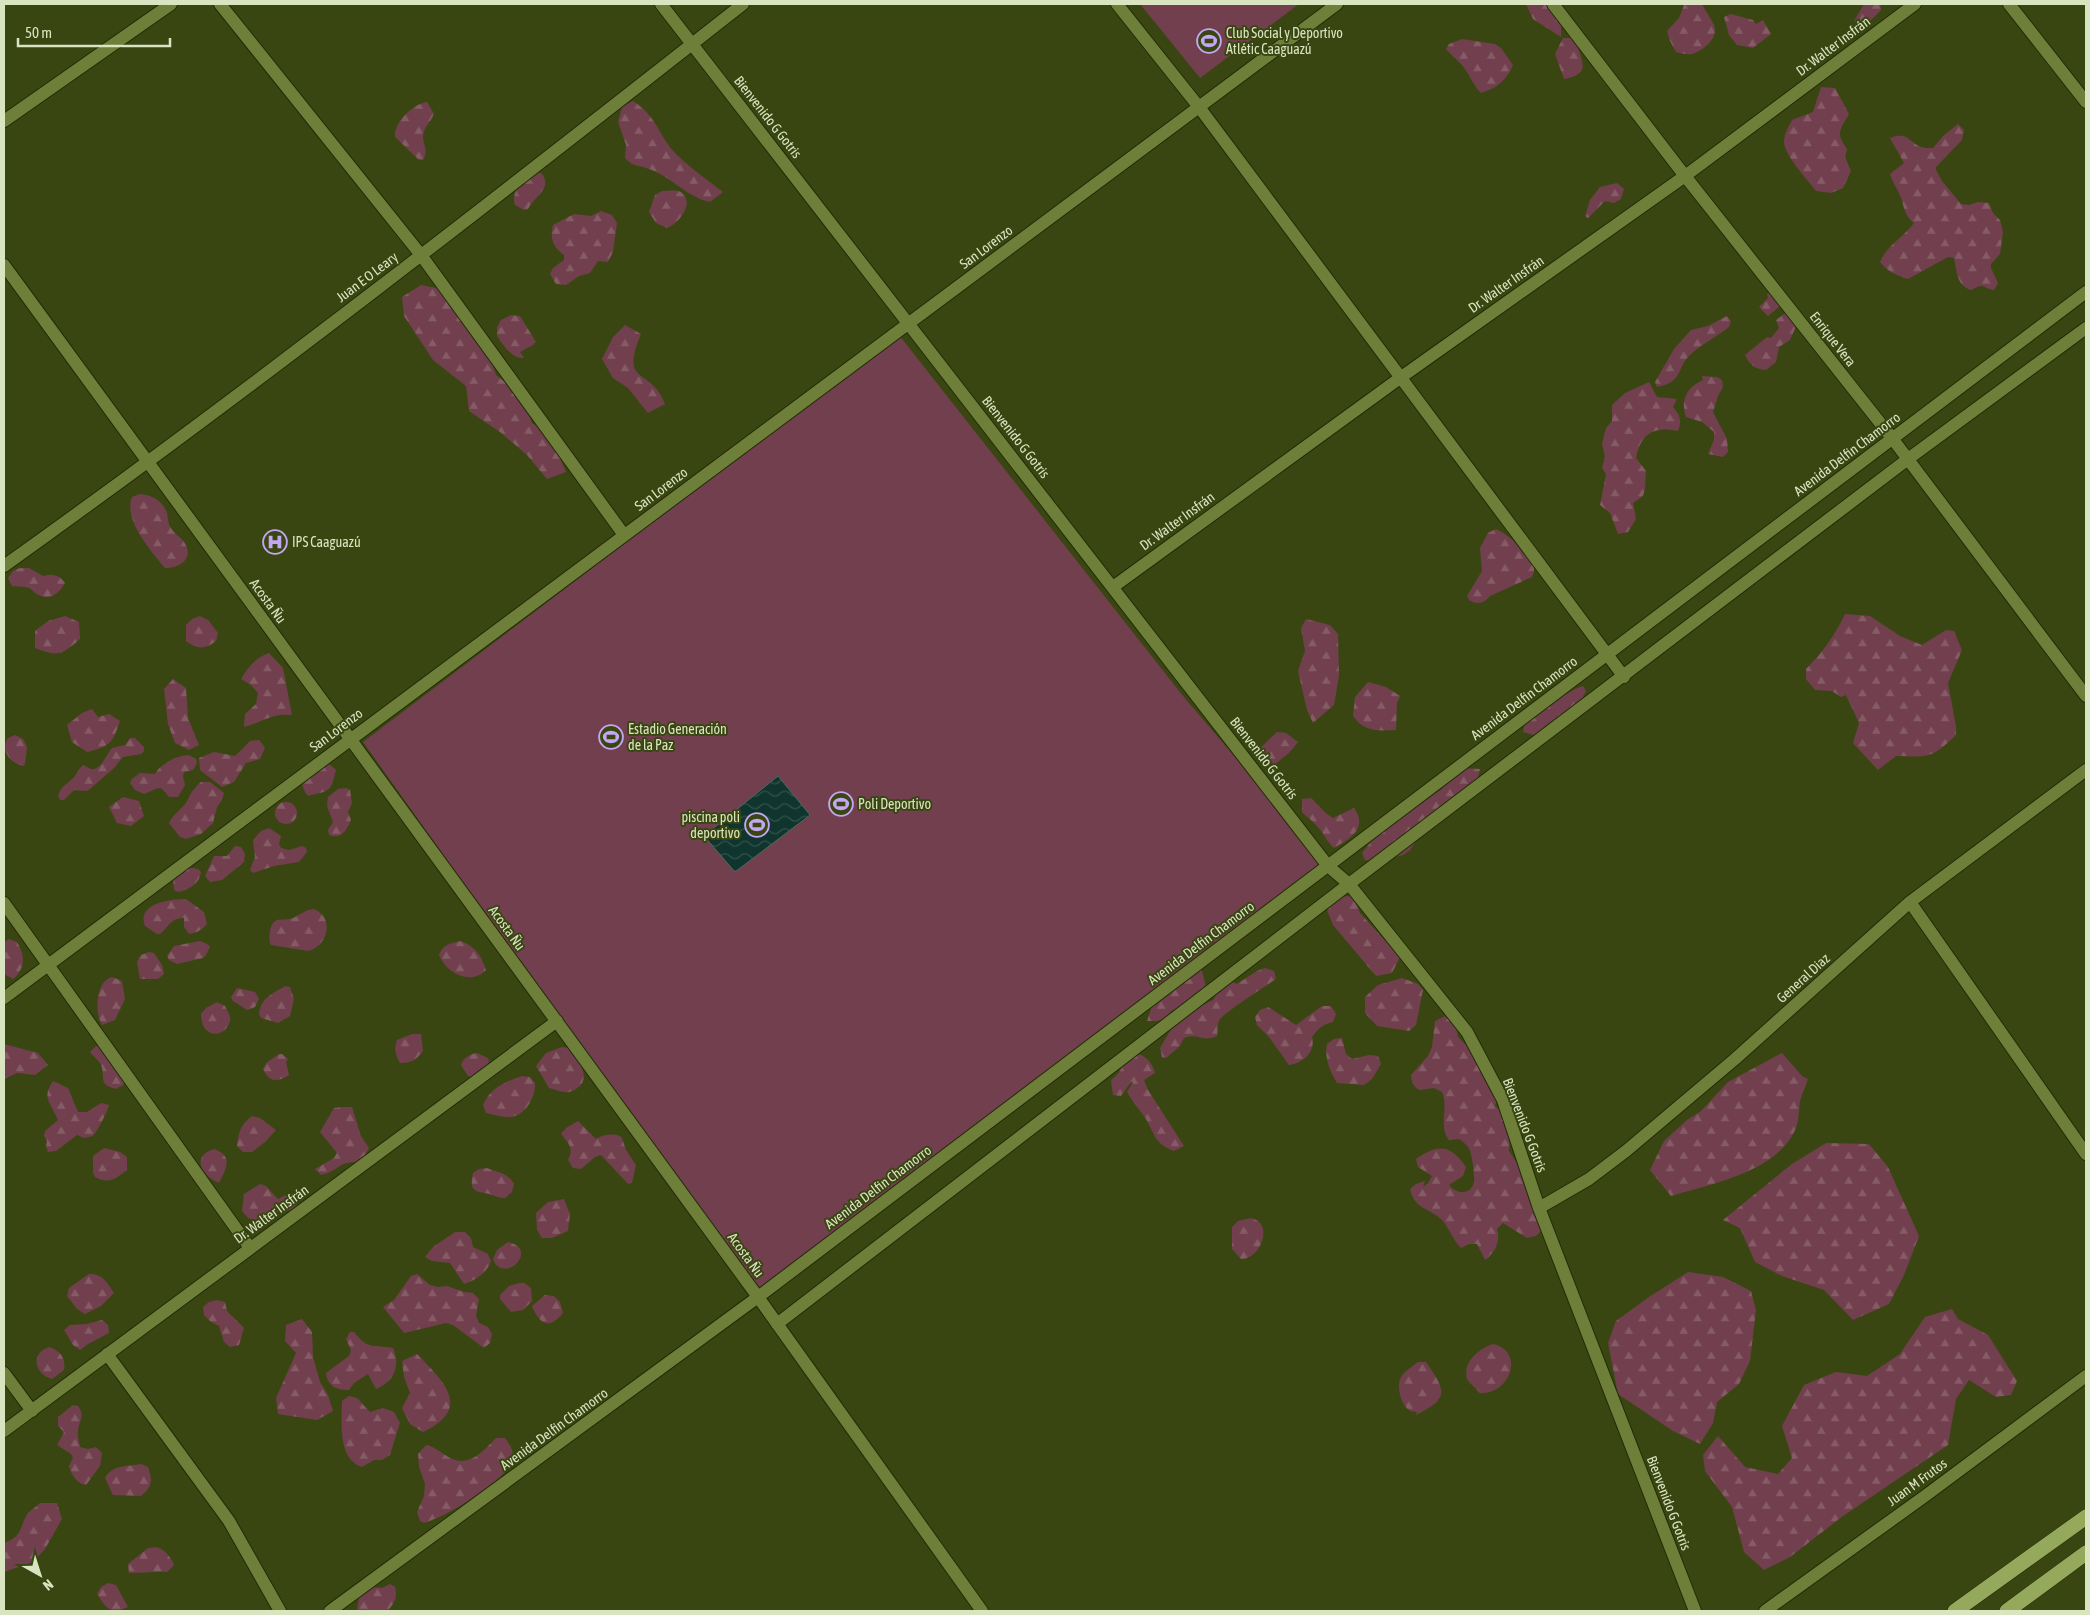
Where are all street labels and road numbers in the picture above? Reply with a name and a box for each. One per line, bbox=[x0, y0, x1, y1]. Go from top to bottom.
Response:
street label: Dr. Walter Insfrán bbox=[1793, 13, 1873, 79]
street label: Bienvenido G Gotris bbox=[731, 73, 805, 161]
street label: San Lorenzo bbox=[956, 222, 1016, 272]
street label: Juan E O Leary bbox=[333, 249, 401, 305]
street label: Dr. Walter Insfrán bbox=[1465, 252, 1547, 316]
street label: Enrique Vera bbox=[1807, 308, 1859, 370]
street label: Bienvenido G Gotris bbox=[979, 393, 1053, 481]
street label: Avenida Delfin Chamorro bbox=[1791, 409, 1903, 499]
street label: San Lorenzo bbox=[631, 464, 691, 514]
street label: Dr. Walter Insfrán bbox=[1137, 489, 1217, 553]
street label: Acosta Ñu bbox=[247, 576, 289, 626]
street label: Avenida Delfin Chamorro bbox=[1468, 653, 1580, 743]
street label: San Lorenzo bbox=[306, 705, 366, 755]
street label: Bienvenido G Gotris bbox=[1227, 714, 1301, 802]
street label: Avenida Delfin Chamorro bbox=[1145, 898, 1257, 988]
street label: Acosta Ñu bbox=[486, 903, 528, 953]
street label: General Diaz bbox=[1773, 950, 1833, 1006]
street label: Bienvenido G Gotris bbox=[1500, 1076, 1550, 1175]
street label: Avenida Delfin Chamorro bbox=[822, 1142, 934, 1232]
street label: Dr. Walter Insfrán bbox=[231, 1182, 311, 1246]
street label: Acosta Ñu bbox=[725, 1230, 767, 1280]
street label: Avenida Delfin Chamorro bbox=[497, 1385, 611, 1473]
street label: Bienvenido G Gotris bbox=[1644, 1454, 1694, 1553]
street label: Juan M Frutos bbox=[1884, 1455, 1950, 1509]

